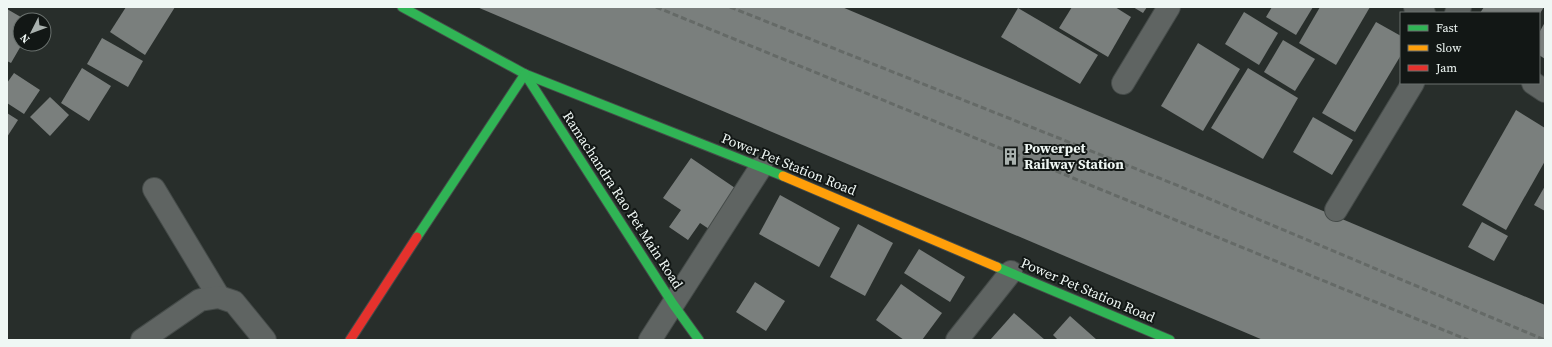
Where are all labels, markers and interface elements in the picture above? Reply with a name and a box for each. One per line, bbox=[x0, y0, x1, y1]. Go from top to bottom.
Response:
north arrow bbox=[12, 12, 52, 52]
legend bbox=[1400, 12, 1540, 84]
text: Fast bbox=[1436, 20, 1458, 36]
text: N bbox=[17, 30, 33, 46]
text: Slow bbox=[1436, 40, 1462, 56]
text: Jam bbox=[1435, 60, 1457, 76]
street label: Ramachandra Rao Pet Main Road bbox=[558, 107, 688, 293]
street label: Power Pet Station Road bbox=[719, 128, 860, 200]
place label: Powerpet Railway Station bbox=[1024, 138, 1124, 174]
building icon: Powerpet Railway Station bbox=[1001, 146, 1021, 166]
street label: Power Pet Station Road bbox=[1018, 253, 1158, 327]

